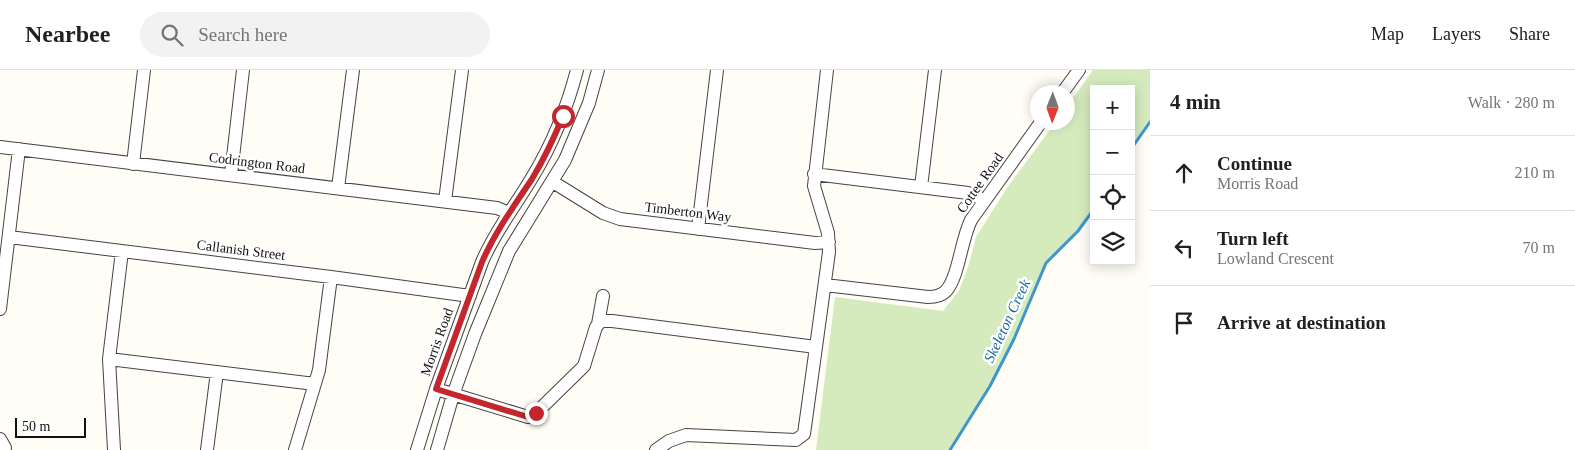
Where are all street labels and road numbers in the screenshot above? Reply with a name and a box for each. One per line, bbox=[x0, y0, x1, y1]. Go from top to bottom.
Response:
street label: Codrington Road bbox=[208, 150, 306, 176]
street label: Cottee Road bbox=[954, 150, 1006, 216]
street label: Timberton Way bbox=[644, 199, 732, 225]
street label: Callanish Street bbox=[196, 237, 286, 263]
street label: Morris Road bbox=[418, 306, 456, 378]

